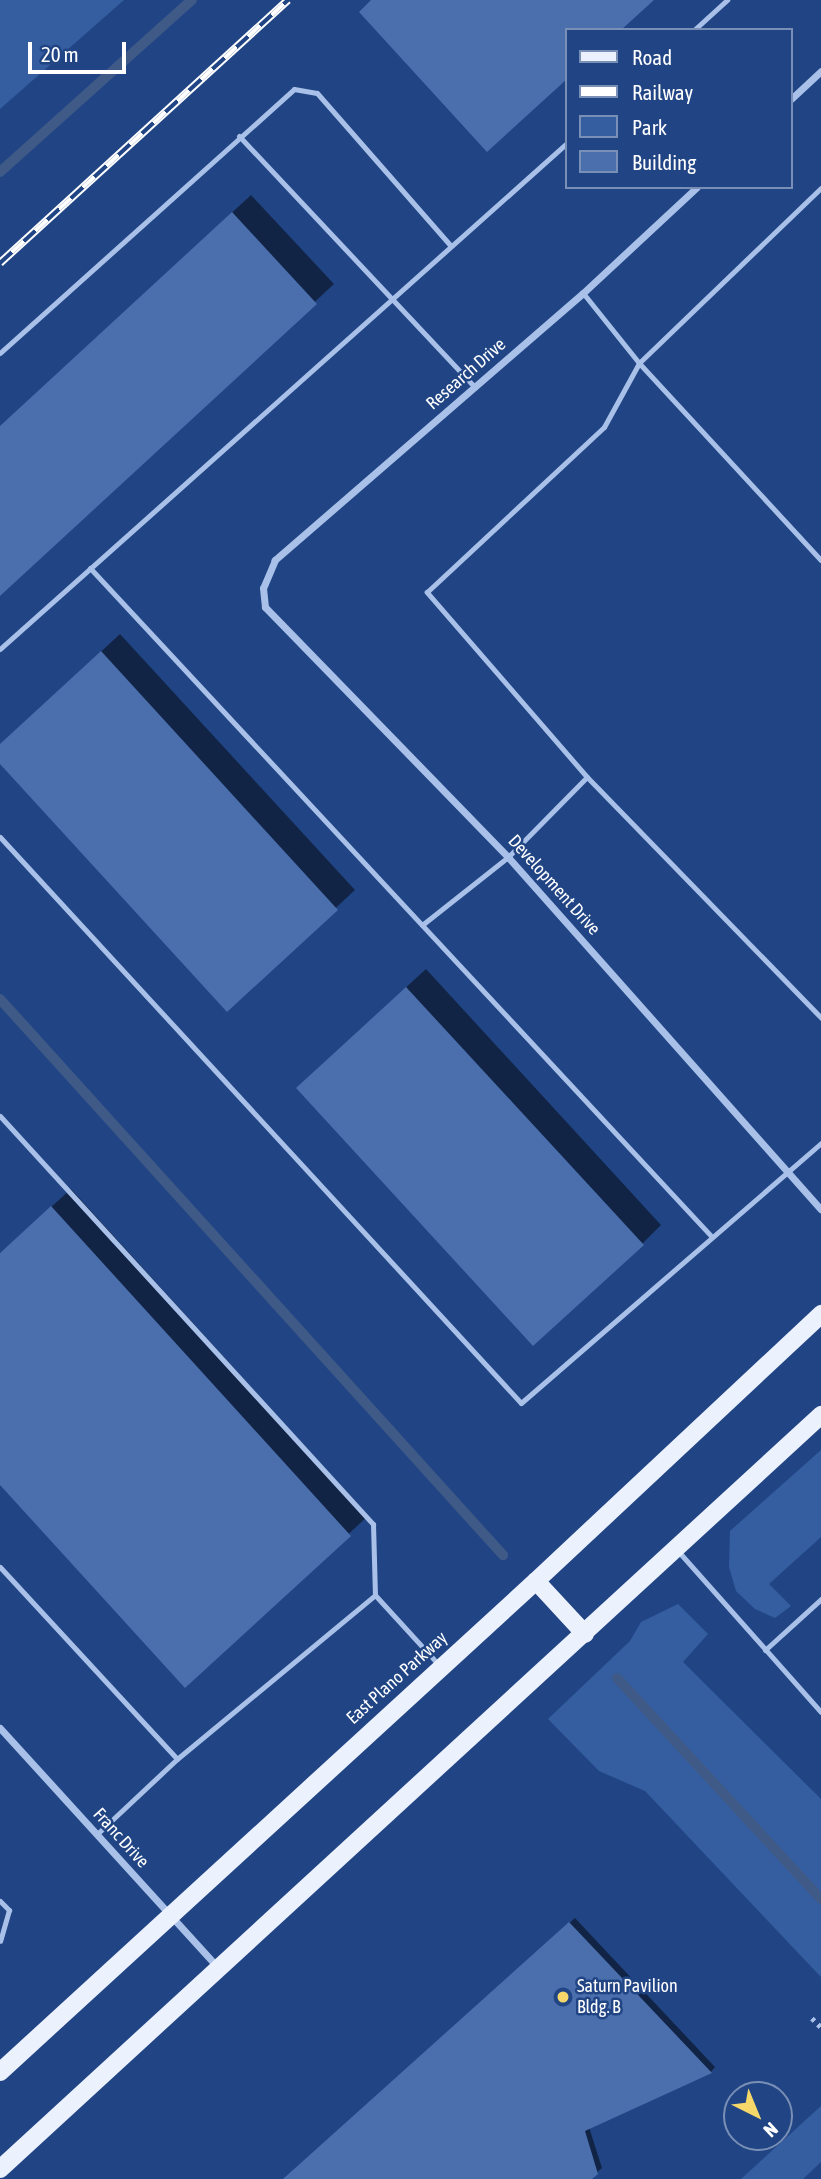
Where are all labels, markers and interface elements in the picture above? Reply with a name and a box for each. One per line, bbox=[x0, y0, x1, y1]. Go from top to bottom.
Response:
scale bar bbox=[32, 28, 130, 72]
legend bbox=[566, 28, 793, 189]
text: 20 m bbox=[41, 42, 79, 66]
text: Road bbox=[632, 45, 672, 69]
text: Railway bbox=[632, 80, 693, 104]
text: Park bbox=[632, 115, 667, 139]
text: Building bbox=[632, 150, 696, 174]
street label: Research Drive bbox=[422, 334, 510, 414]
street label: Development Drive bbox=[503, 830, 605, 940]
street label: East Plano Parkway bbox=[342, 1627, 452, 1729]
street label: Franc Drive bbox=[89, 1804, 153, 1872]
place label: Saturn Pavilion Bldg. B bbox=[577, 1976, 678, 2018]
marker: Saturn Pavilion Bldg. B bbox=[555, 1989, 571, 2005]
north arrow bbox=[723, 2081, 793, 2151]
text: N bbox=[759, 2118, 783, 2142]

